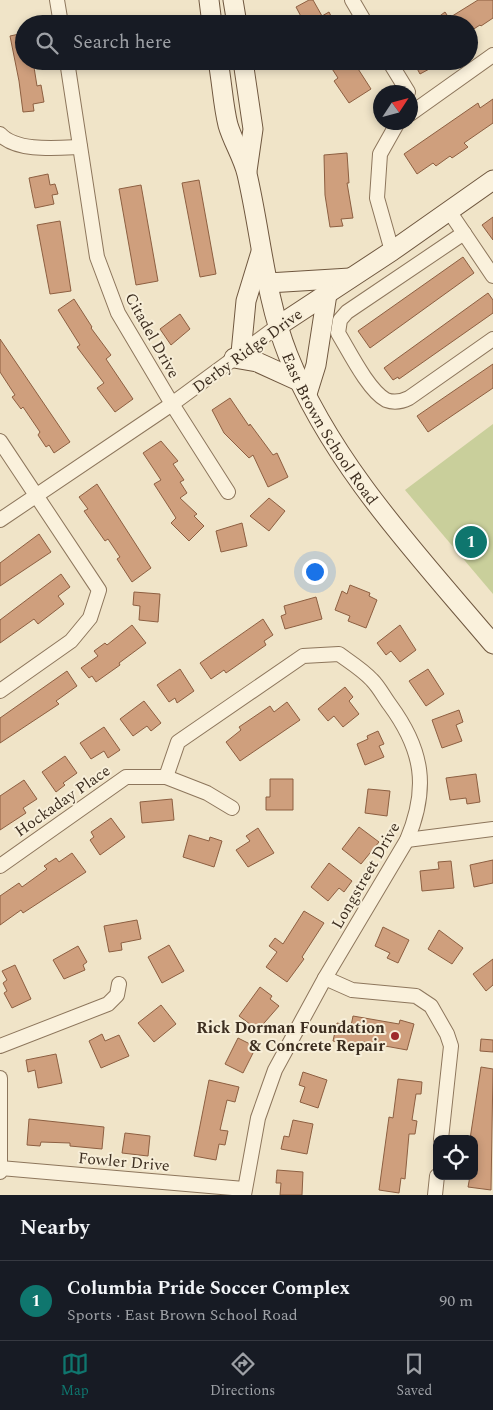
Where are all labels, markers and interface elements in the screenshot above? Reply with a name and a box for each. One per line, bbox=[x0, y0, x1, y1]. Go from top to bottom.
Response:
search box bbox=[15, 15, 478, 70]
text: Search here bbox=[73, 28, 172, 57]
icon: search bbox=[33, 29, 61, 57]
north arrow bbox=[373, 85, 418, 130]
street label: Citadel Drive bbox=[119, 288, 186, 383]
street label: Derby Ridge Drive bbox=[187, 303, 308, 399]
street label: East Brown School Road bbox=[275, 349, 384, 510]
pin: 1 bbox=[455, 523, 487, 561]
your location bbox=[302, 559, 328, 585]
street label: Hockaday Place bbox=[10, 759, 115, 843]
street label: Longstreet Drive bbox=[326, 818, 406, 933]
place label: Rick Dorman Foundation & Concrete Repair bbox=[196, 1016, 385, 1058]
marker: Rick Dorman Foundation & Concrete Repair bbox=[389, 1030, 401, 1042]
map controls bbox=[433, 1135, 478, 1180]
button: locate bbox=[433, 1135, 478, 1180]
street label: Fowler Drive bbox=[77, 1146, 171, 1178]
text: Nearby bbox=[20, 1212, 90, 1244]
text: Columbia Pride Soccer Complex bbox=[67, 1274, 350, 1303]
text: 1 bbox=[32, 1289, 40, 1313]
text: 90 m bbox=[439, 1289, 473, 1313]
text: Sports · East Brown School Road bbox=[67, 1303, 298, 1327]
tab: Map bbox=[61, 1350, 89, 1401]
tab: Directions bbox=[210, 1350, 275, 1401]
tab: Saved bbox=[397, 1350, 432, 1401]

